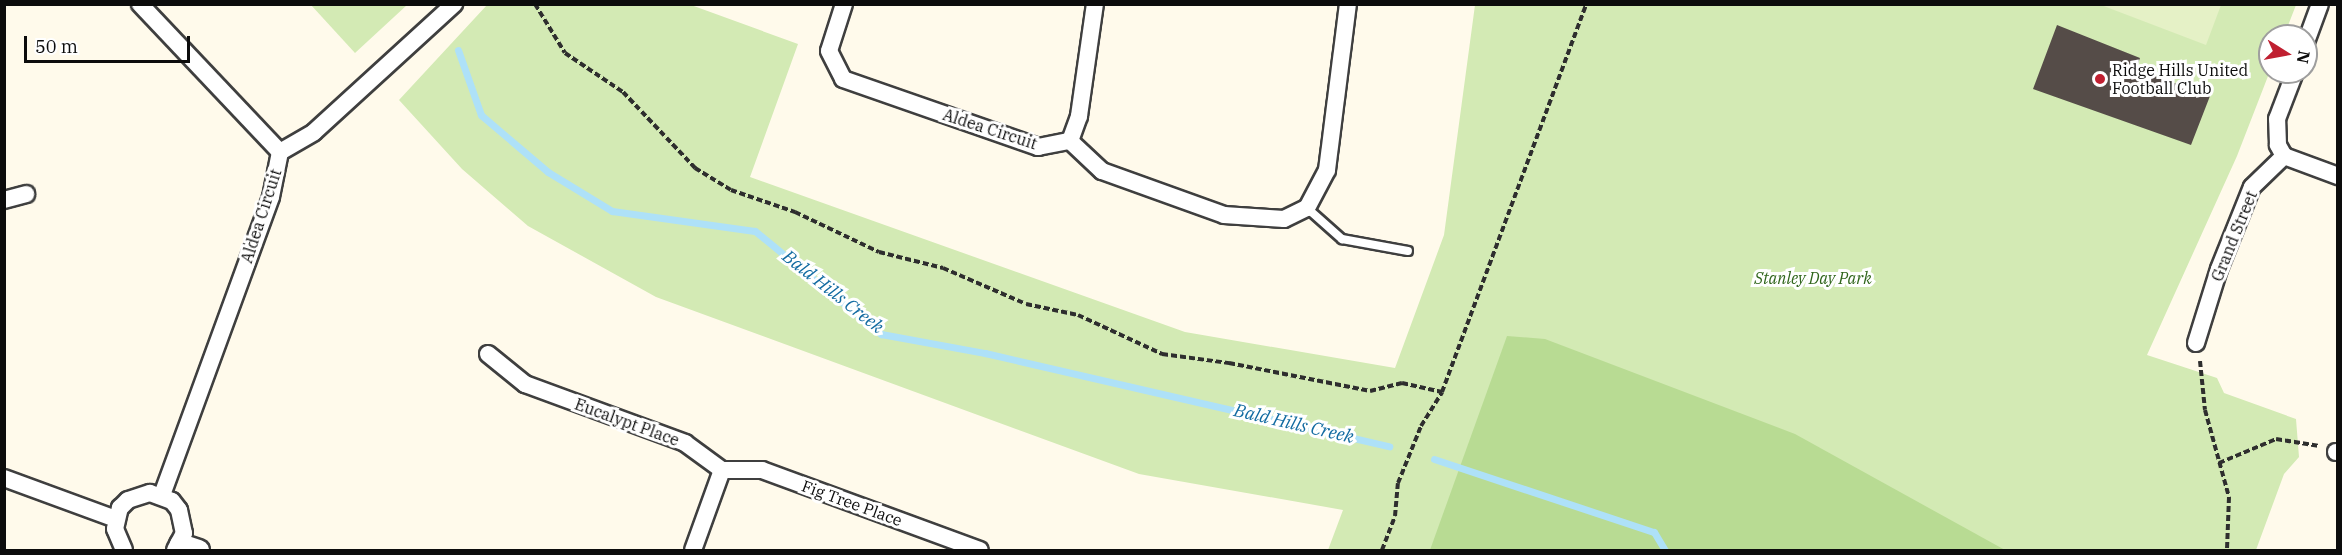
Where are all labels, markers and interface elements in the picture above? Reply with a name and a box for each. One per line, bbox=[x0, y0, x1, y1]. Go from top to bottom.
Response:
scale bar bbox=[27, 24, 194, 62]
north arrow bbox=[2258, 24, 2318, 84]
text: 50 m bbox=[35, 35, 78, 58]
text: N bbox=[2293, 49, 2315, 65]
place label: Ridge Hills United Football Club bbox=[2112, 60, 2248, 98]
marker: Ridge Hills United Football Club bbox=[2093, 72, 2107, 86]
street label: Aldea Circuit bbox=[940, 105, 1040, 153]
street label: Aldea Circuit bbox=[237, 166, 285, 266]
street label: Grand Street bbox=[2207, 188, 2261, 284]
water label: Bald Hills Creek bbox=[778, 246, 888, 338]
park label: Stanley Day Park bbox=[1754, 268, 1872, 288]
street label: Eucalypt Place bbox=[572, 394, 682, 450]
water label: Bald Hills Creek bbox=[1232, 400, 1356, 448]
street label: Fig Tree Place bbox=[799, 476, 905, 530]

